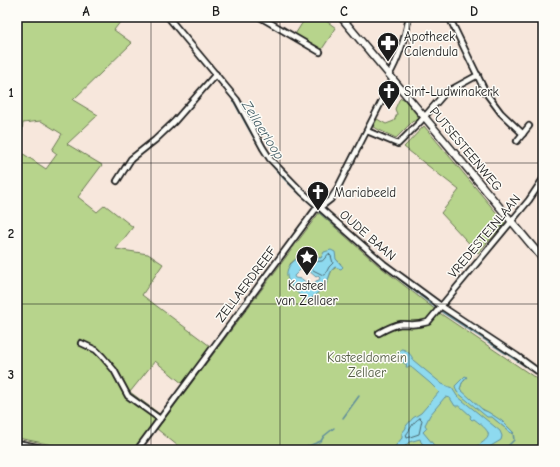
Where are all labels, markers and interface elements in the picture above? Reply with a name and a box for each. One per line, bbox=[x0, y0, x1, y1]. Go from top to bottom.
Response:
text: A bbox=[82, 4, 90, 19]
text: B bbox=[212, 4, 220, 19]
text: C bbox=[340, 4, 348, 19]
text: D bbox=[470, 4, 478, 19]
place label: Apotheek Calendula bbox=[404, 29, 458, 59]
pharmacy icon: Apotheek Calendula bbox=[375, 30, 401, 63]
church icon: Sint-Ludwinakerk bbox=[376, 78, 402, 111]
place label: Sint-Ludwinakerk bbox=[404, 84, 499, 99]
text: 1 bbox=[8, 85, 14, 100]
water label: Zellaerloop bbox=[238, 96, 288, 163]
street label: PUTSESTEENWEG bbox=[427, 104, 505, 194]
church icon: Mariabeeld bbox=[305, 179, 331, 212]
place label: Mariabeeld bbox=[334, 185, 396, 200]
street label: VREDESTEINLAAN bbox=[445, 191, 523, 281]
street label: OUDE BAAN bbox=[337, 207, 399, 263]
text: 2 bbox=[8, 226, 14, 241]
street label: ZELLAERDREEF bbox=[213, 243, 280, 325]
place icon: Kasteel van Zellaer bbox=[294, 244, 320, 277]
place label: Kasteel van Zellaer bbox=[275, 278, 339, 308]
park label: Kasteeldomein Zellaer bbox=[327, 350, 407, 380]
text: 3 bbox=[8, 367, 14, 382]

